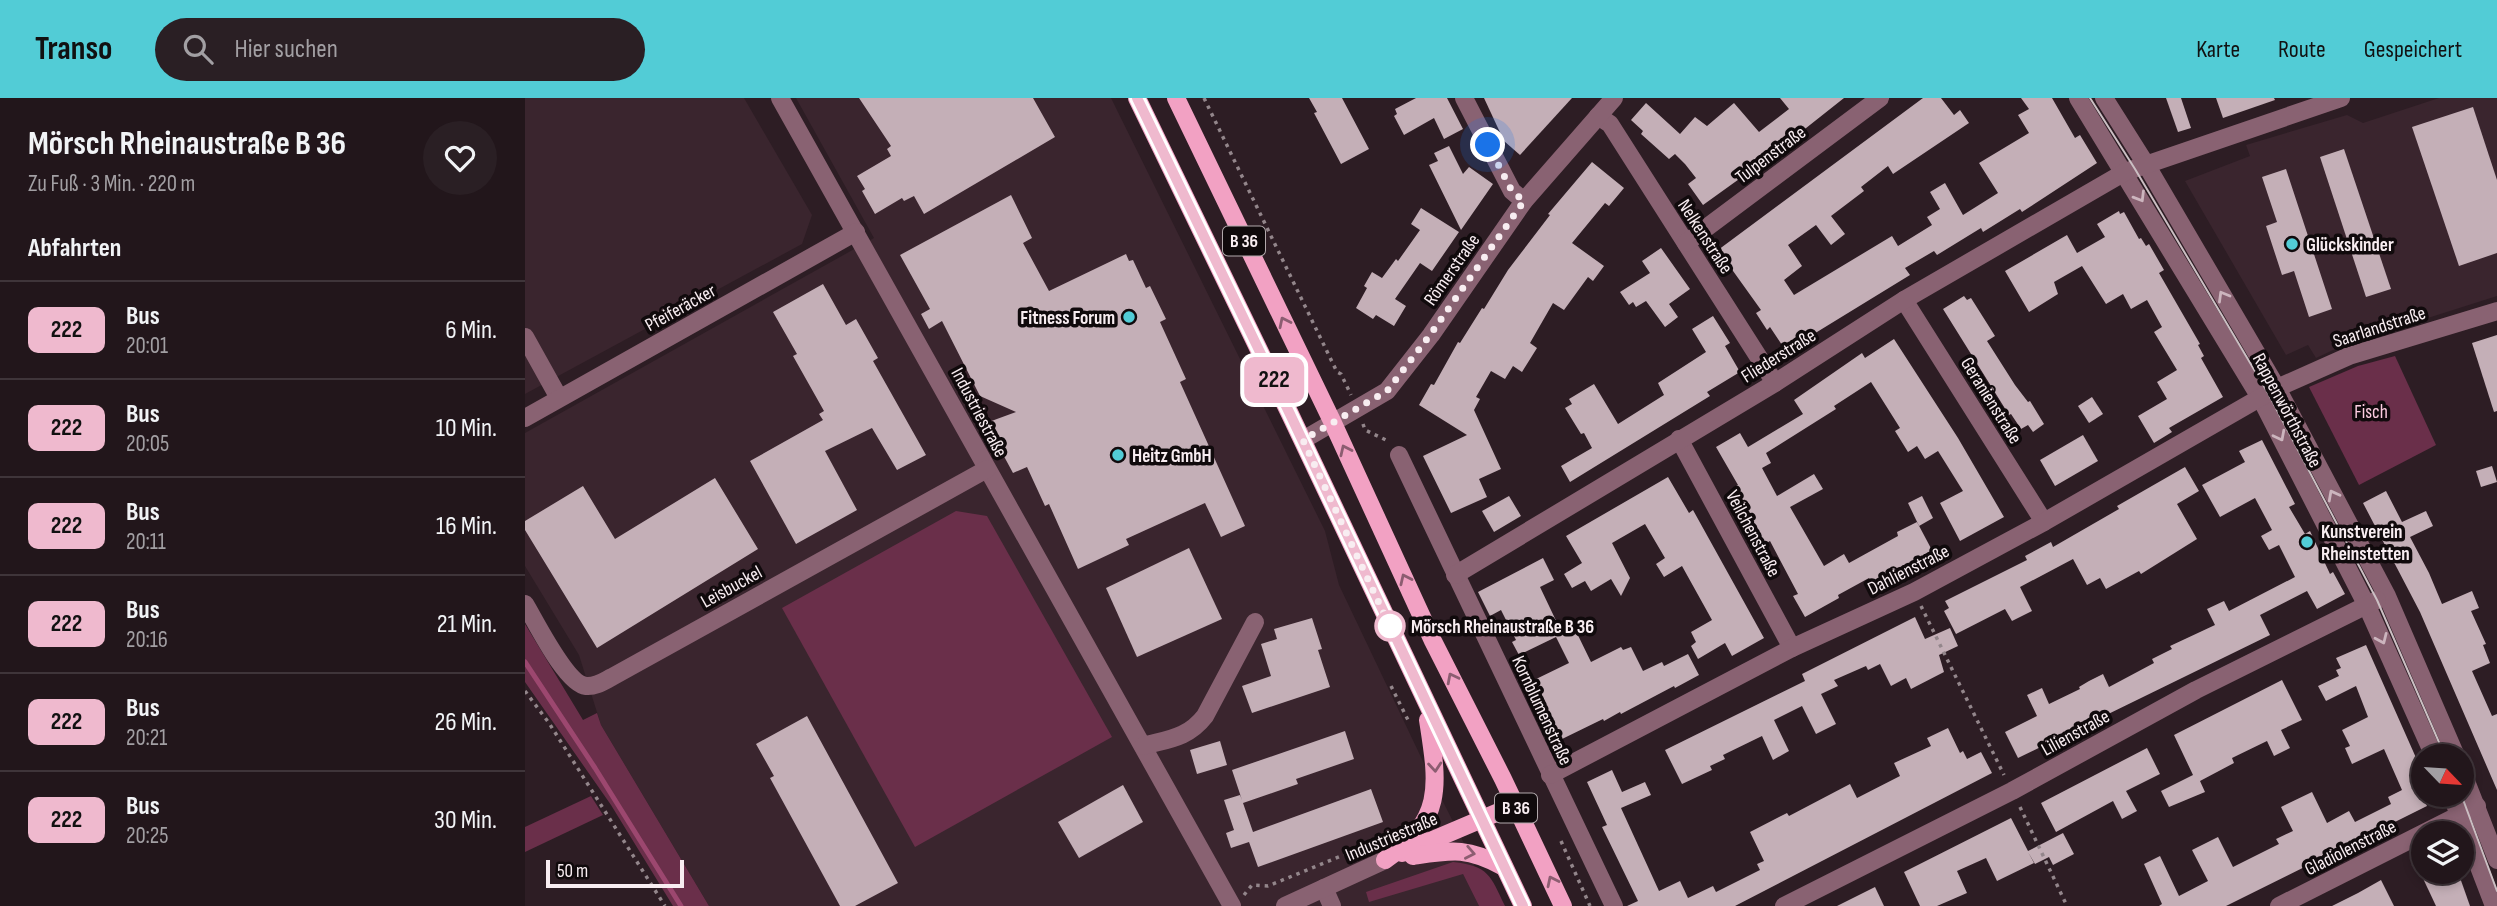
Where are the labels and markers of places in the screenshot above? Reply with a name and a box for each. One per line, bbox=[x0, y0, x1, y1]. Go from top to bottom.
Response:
place label: Glückskinder bbox=[2306, 234, 2394, 257]
marker: Glückskinder bbox=[2284, 236, 2300, 252]
place label: Fitness Forum bbox=[1020, 307, 1115, 330]
marker: Fitness Forum bbox=[1121, 309, 1137, 325]
place label: Heitz GmbH bbox=[1132, 445, 1212, 468]
marker: Heitz GmbH bbox=[1110, 447, 1126, 463]
place label: Kunstverein Rheinstetten bbox=[2321, 521, 2410, 566]
marker: Kunstverein Rheinstetten bbox=[2299, 534, 2315, 550]
marker: Mörsch Rheinaustraße B 36 bbox=[1375, 611, 1405, 641]
place label: Mörsch Rheinaustraße B 36 bbox=[1411, 616, 1594, 639]

